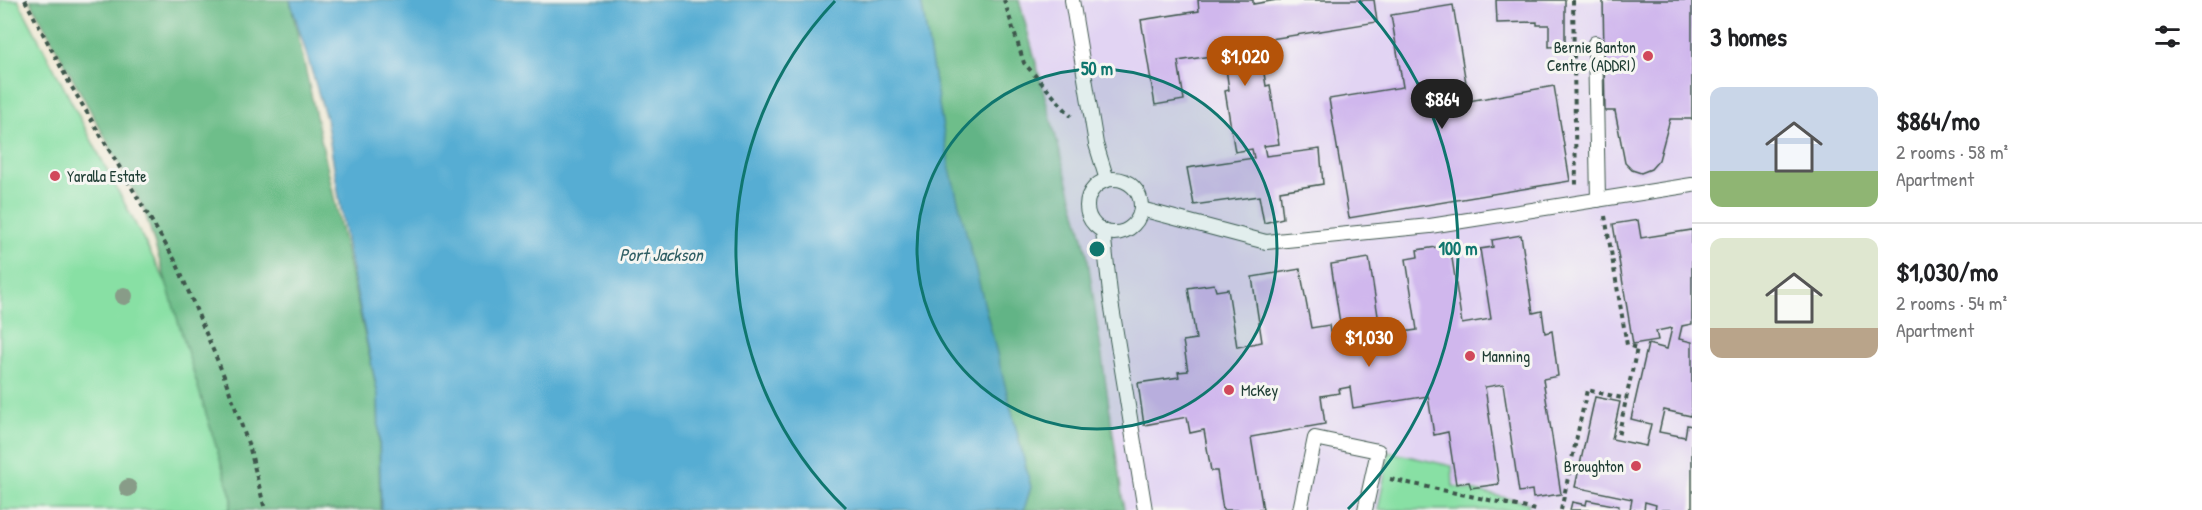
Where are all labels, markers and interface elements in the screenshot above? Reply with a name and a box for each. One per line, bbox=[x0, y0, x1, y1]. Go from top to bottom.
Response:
text: 3 homes bbox=[1710, 19, 1787, 54]
icon: filters bbox=[2151, 20, 2184, 53]
pin: $1,020 bbox=[1196, 36, 1294, 87]
place label: Bernie Banton Centre (ADDRI) bbox=[1547, 36, 1636, 76]
text: $1,020 bbox=[1221, 42, 1269, 69]
marker: Bernie Banton Centre (ADDRI) bbox=[1641, 49, 1655, 63]
text: 50 m bbox=[1081, 56, 1113, 81]
pin: $864 bbox=[1406, 79, 1478, 130]
text: $864 bbox=[1425, 85, 1459, 112]
text: $864/mo bbox=[1896, 103, 1980, 138]
icon: home bbox=[1758, 111, 1830, 183]
text: 2 rooms · 58 m² bbox=[1896, 138, 2008, 165]
place label: Yaralla Estate bbox=[67, 165, 147, 187]
text: Apartment bbox=[1896, 165, 1974, 192]
marker: Yaralla Estate bbox=[48, 169, 62, 183]
text: 100 m bbox=[1438, 236, 1478, 261]
centre of rings bbox=[1087, 239, 1107, 259]
water label: Port Jackson bbox=[619, 242, 705, 267]
text: $1,030/mo bbox=[1896, 254, 1998, 289]
icon: home bbox=[1758, 262, 1830, 334]
text: 2 rooms · 54 m² bbox=[1896, 289, 2007, 316]
text: Apartment bbox=[1896, 316, 1974, 343]
pin: $1,030 bbox=[1320, 317, 1418, 368]
text: $1,030 bbox=[1345, 323, 1393, 350]
place label: Manning bbox=[1482, 345, 1530, 367]
marker: Manning bbox=[1463, 349, 1477, 363]
place label: McKey bbox=[1241, 379, 1278, 401]
marker: McKey bbox=[1222, 383, 1236, 397]
place label: Broughton bbox=[1564, 455, 1624, 477]
marker: Broughton bbox=[1629, 459, 1643, 473]

